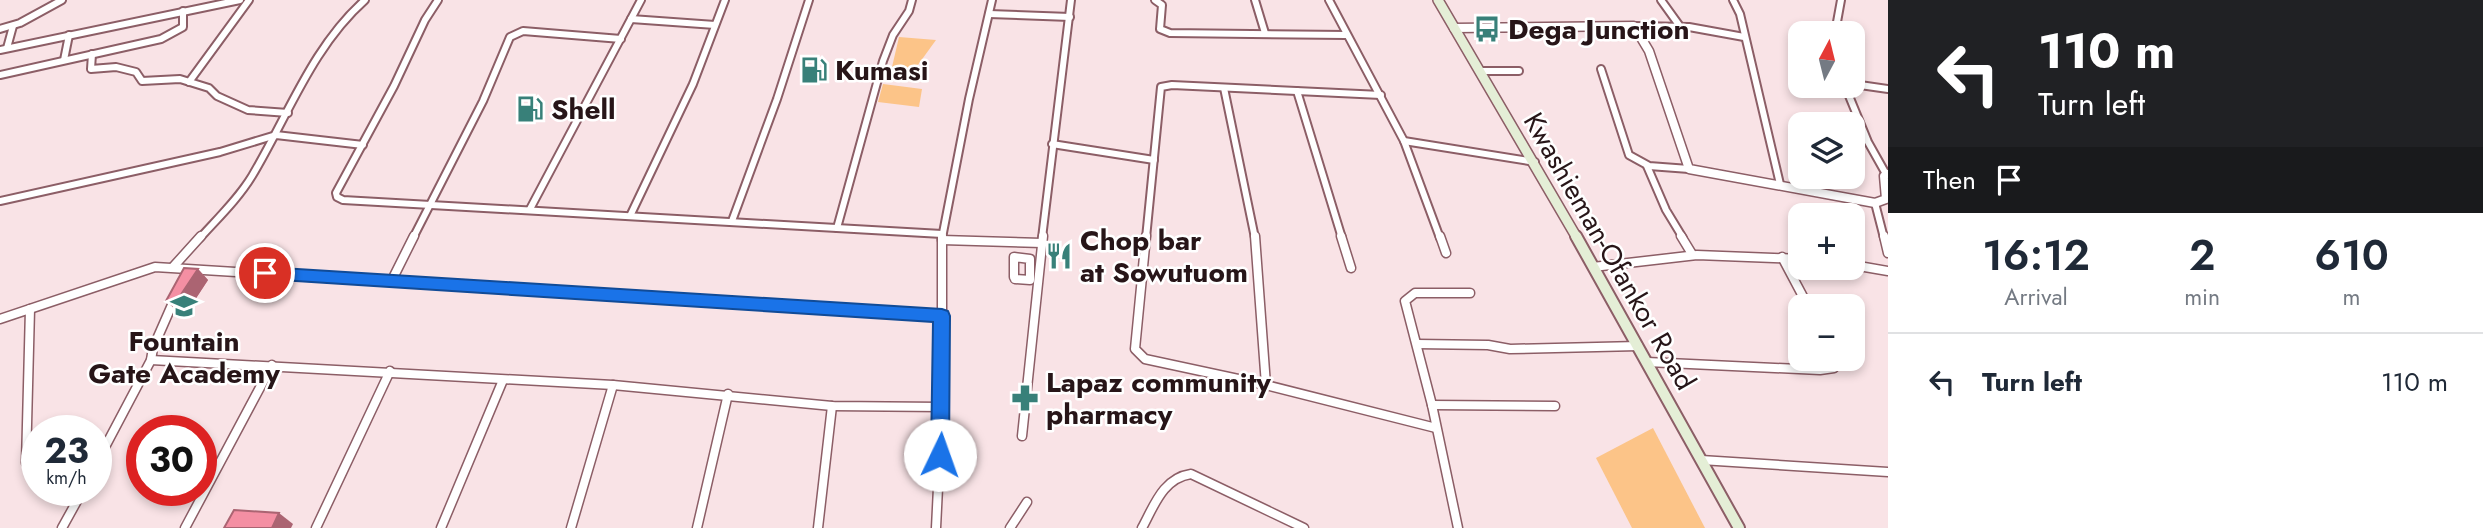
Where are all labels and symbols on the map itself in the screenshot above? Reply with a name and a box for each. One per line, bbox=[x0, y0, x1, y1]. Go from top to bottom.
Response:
place label: Dega Junction bbox=[1508, 9, 1690, 50]
bus stop icon: Dega Junction bbox=[1472, 14, 1502, 44]
north arrow bbox=[1788, 21, 1866, 98]
place label: Kumasi bbox=[835, 50, 928, 91]
fuel station icon: Kumasi bbox=[799, 55, 829, 85]
place label: Shell bbox=[551, 89, 616, 130]
fuel station icon: Shell bbox=[515, 94, 545, 124]
street label: Kwashieman-Ofankor Road bbox=[1513, 105, 1706, 398]
place label: Chop bar at Sowutuom bbox=[1080, 220, 1248, 293]
restaurant icon: Chop bar at Sowutuom bbox=[1044, 241, 1074, 271]
pin bbox=[235, 243, 295, 303]
school or university icon: Fountain Gate Academy bbox=[169, 291, 199, 321]
place label: Fountain Gate Academy bbox=[88, 321, 280, 394]
place label: Lapaz community pharmacy bbox=[1046, 362, 1271, 435]
pharmacy icon: Lapaz community pharmacy bbox=[1010, 383, 1040, 413]
speed limit sign: 30 bbox=[126, 415, 217, 506]
position arrow bbox=[903, 418, 977, 492]

